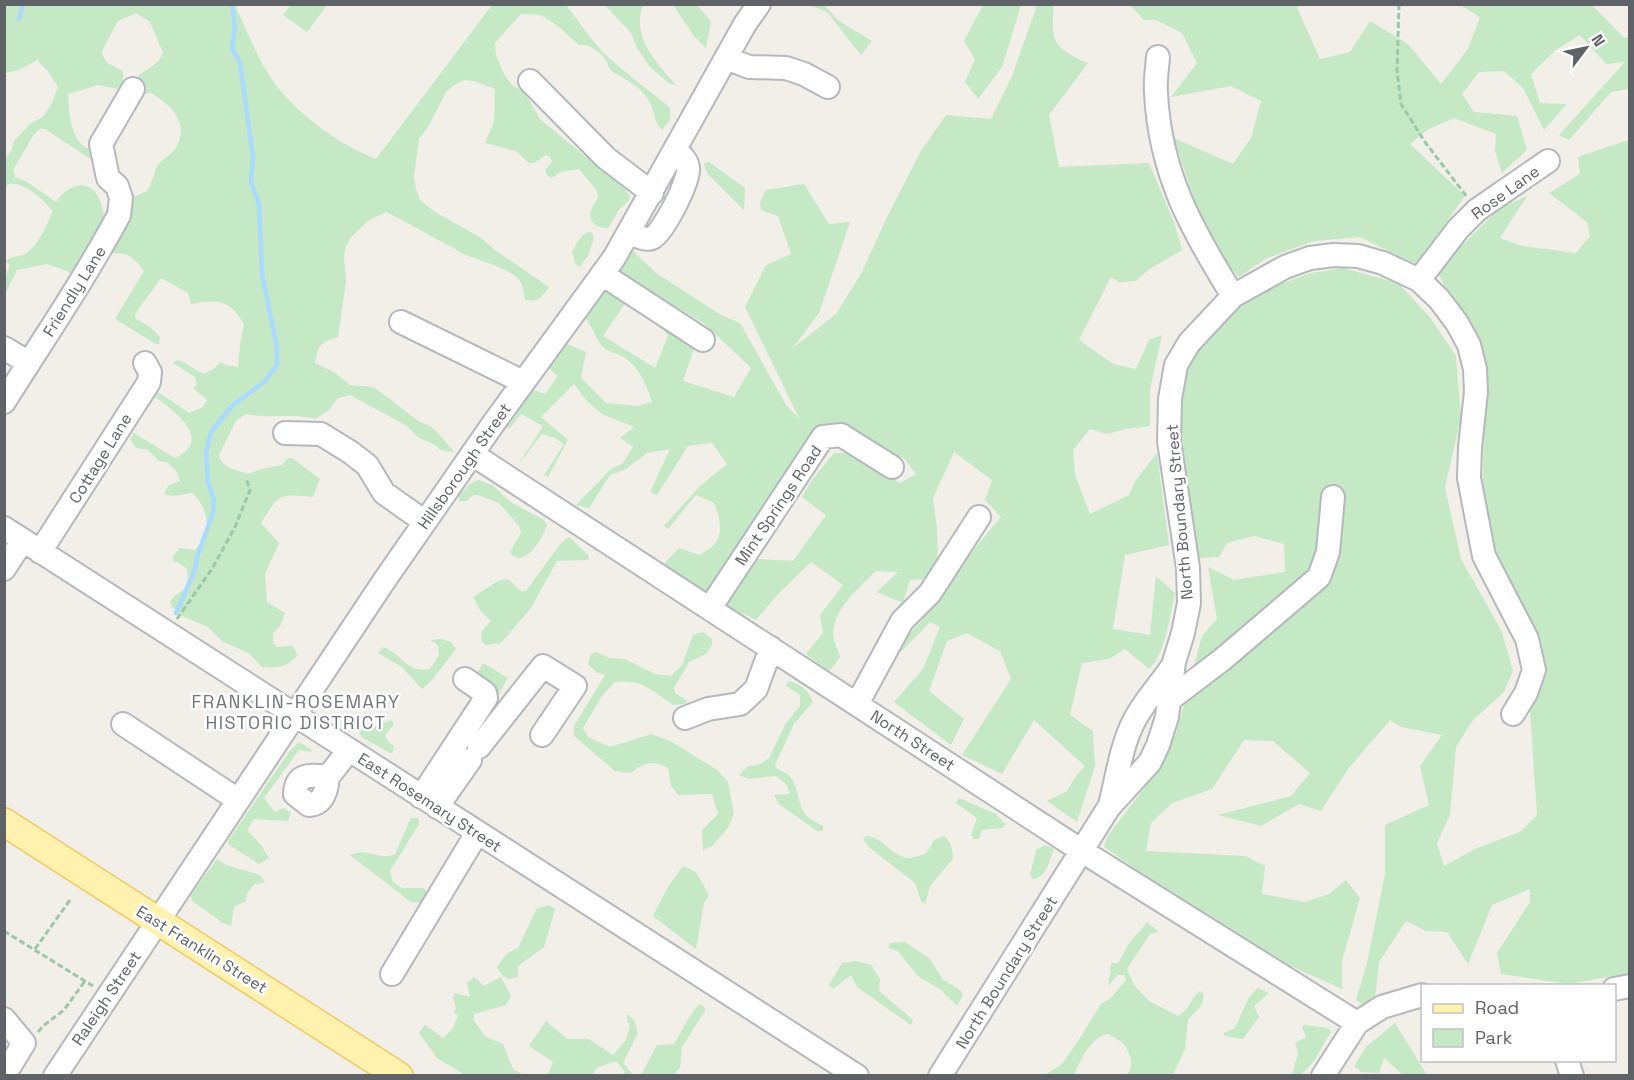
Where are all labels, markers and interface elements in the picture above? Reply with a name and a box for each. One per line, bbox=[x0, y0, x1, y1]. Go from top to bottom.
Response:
north arrow bbox=[1556, 18, 1616, 78]
text: N bbox=[1587, 30, 1610, 50]
street label: Rose Lane bbox=[1467, 161, 1544, 224]
street label: Friendly Lane bbox=[38, 242, 111, 341]
street label: Hillsborough Street bbox=[413, 399, 516, 533]
street label: Cottage Lane bbox=[64, 409, 137, 507]
street label: North Boundary Street bbox=[1161, 423, 1198, 601]
street label: Mint Springs Road bbox=[730, 441, 826, 570]
district label: FRANKLIN-ROSEMARY HISTORIC DISTRICT bbox=[192, 690, 400, 734]
street label: North Street bbox=[866, 705, 959, 776]
street label: East Rosemary Street bbox=[354, 748, 506, 857]
street label: North Boundary Street bbox=[951, 892, 1062, 1053]
street label: East Franklin Street bbox=[132, 901, 271, 998]
street label: Raleigh Street bbox=[67, 947, 146, 1050]
legend bbox=[1421, 984, 1616, 1062]
text: Road bbox=[1475, 996, 1519, 1019]
text: Park bbox=[1475, 1026, 1513, 1049]

